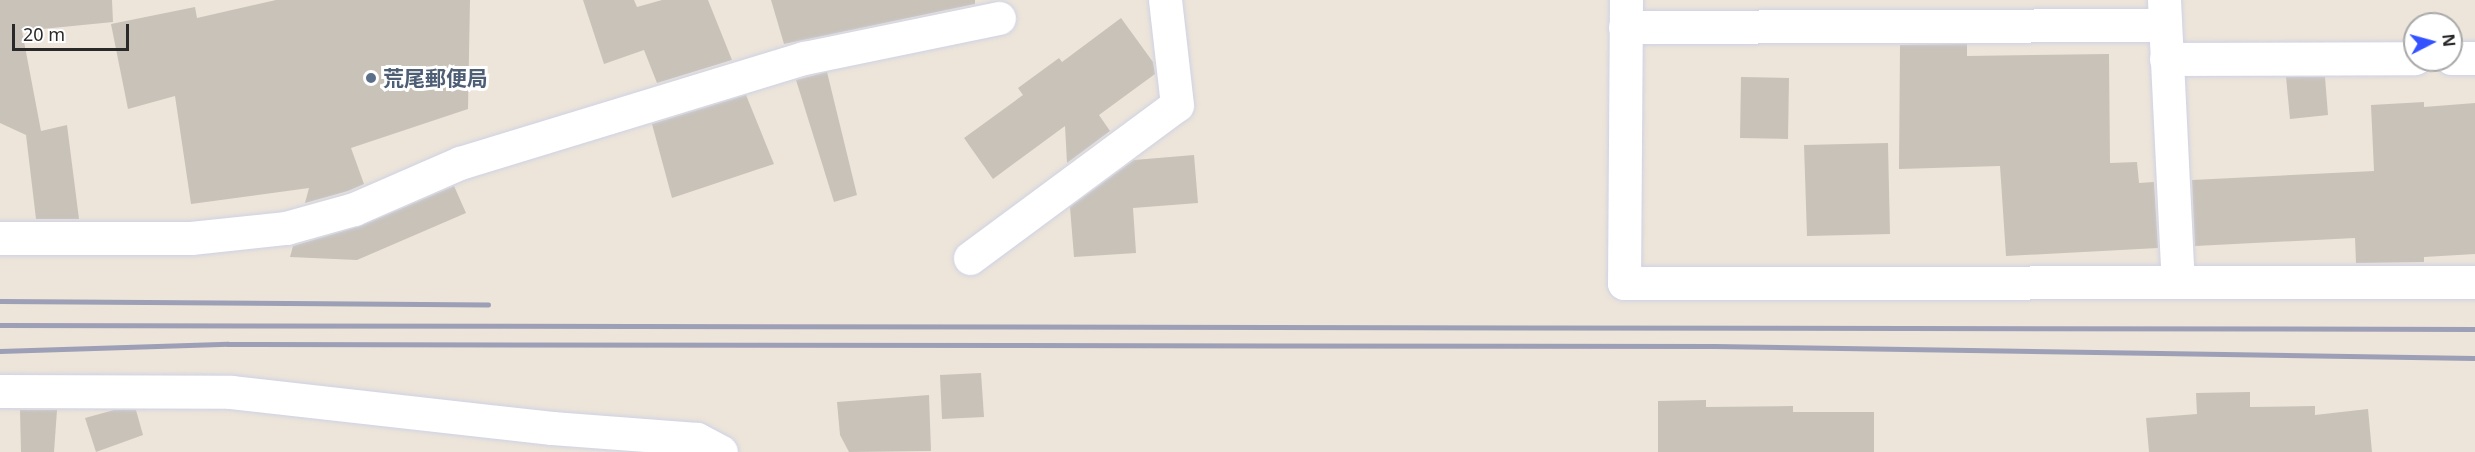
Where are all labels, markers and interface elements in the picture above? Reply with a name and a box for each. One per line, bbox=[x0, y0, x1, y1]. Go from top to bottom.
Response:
scale bar bbox=[15, 12, 132, 50]
north arrow bbox=[2403, 12, 2463, 72]
text: 20 m bbox=[23, 22, 65, 46]
text: N bbox=[2437, 33, 2461, 48]
place label: 荒尾郵便局 bbox=[383, 65, 488, 91]
marker: 荒尾郵便局 bbox=[364, 71, 378, 85]

